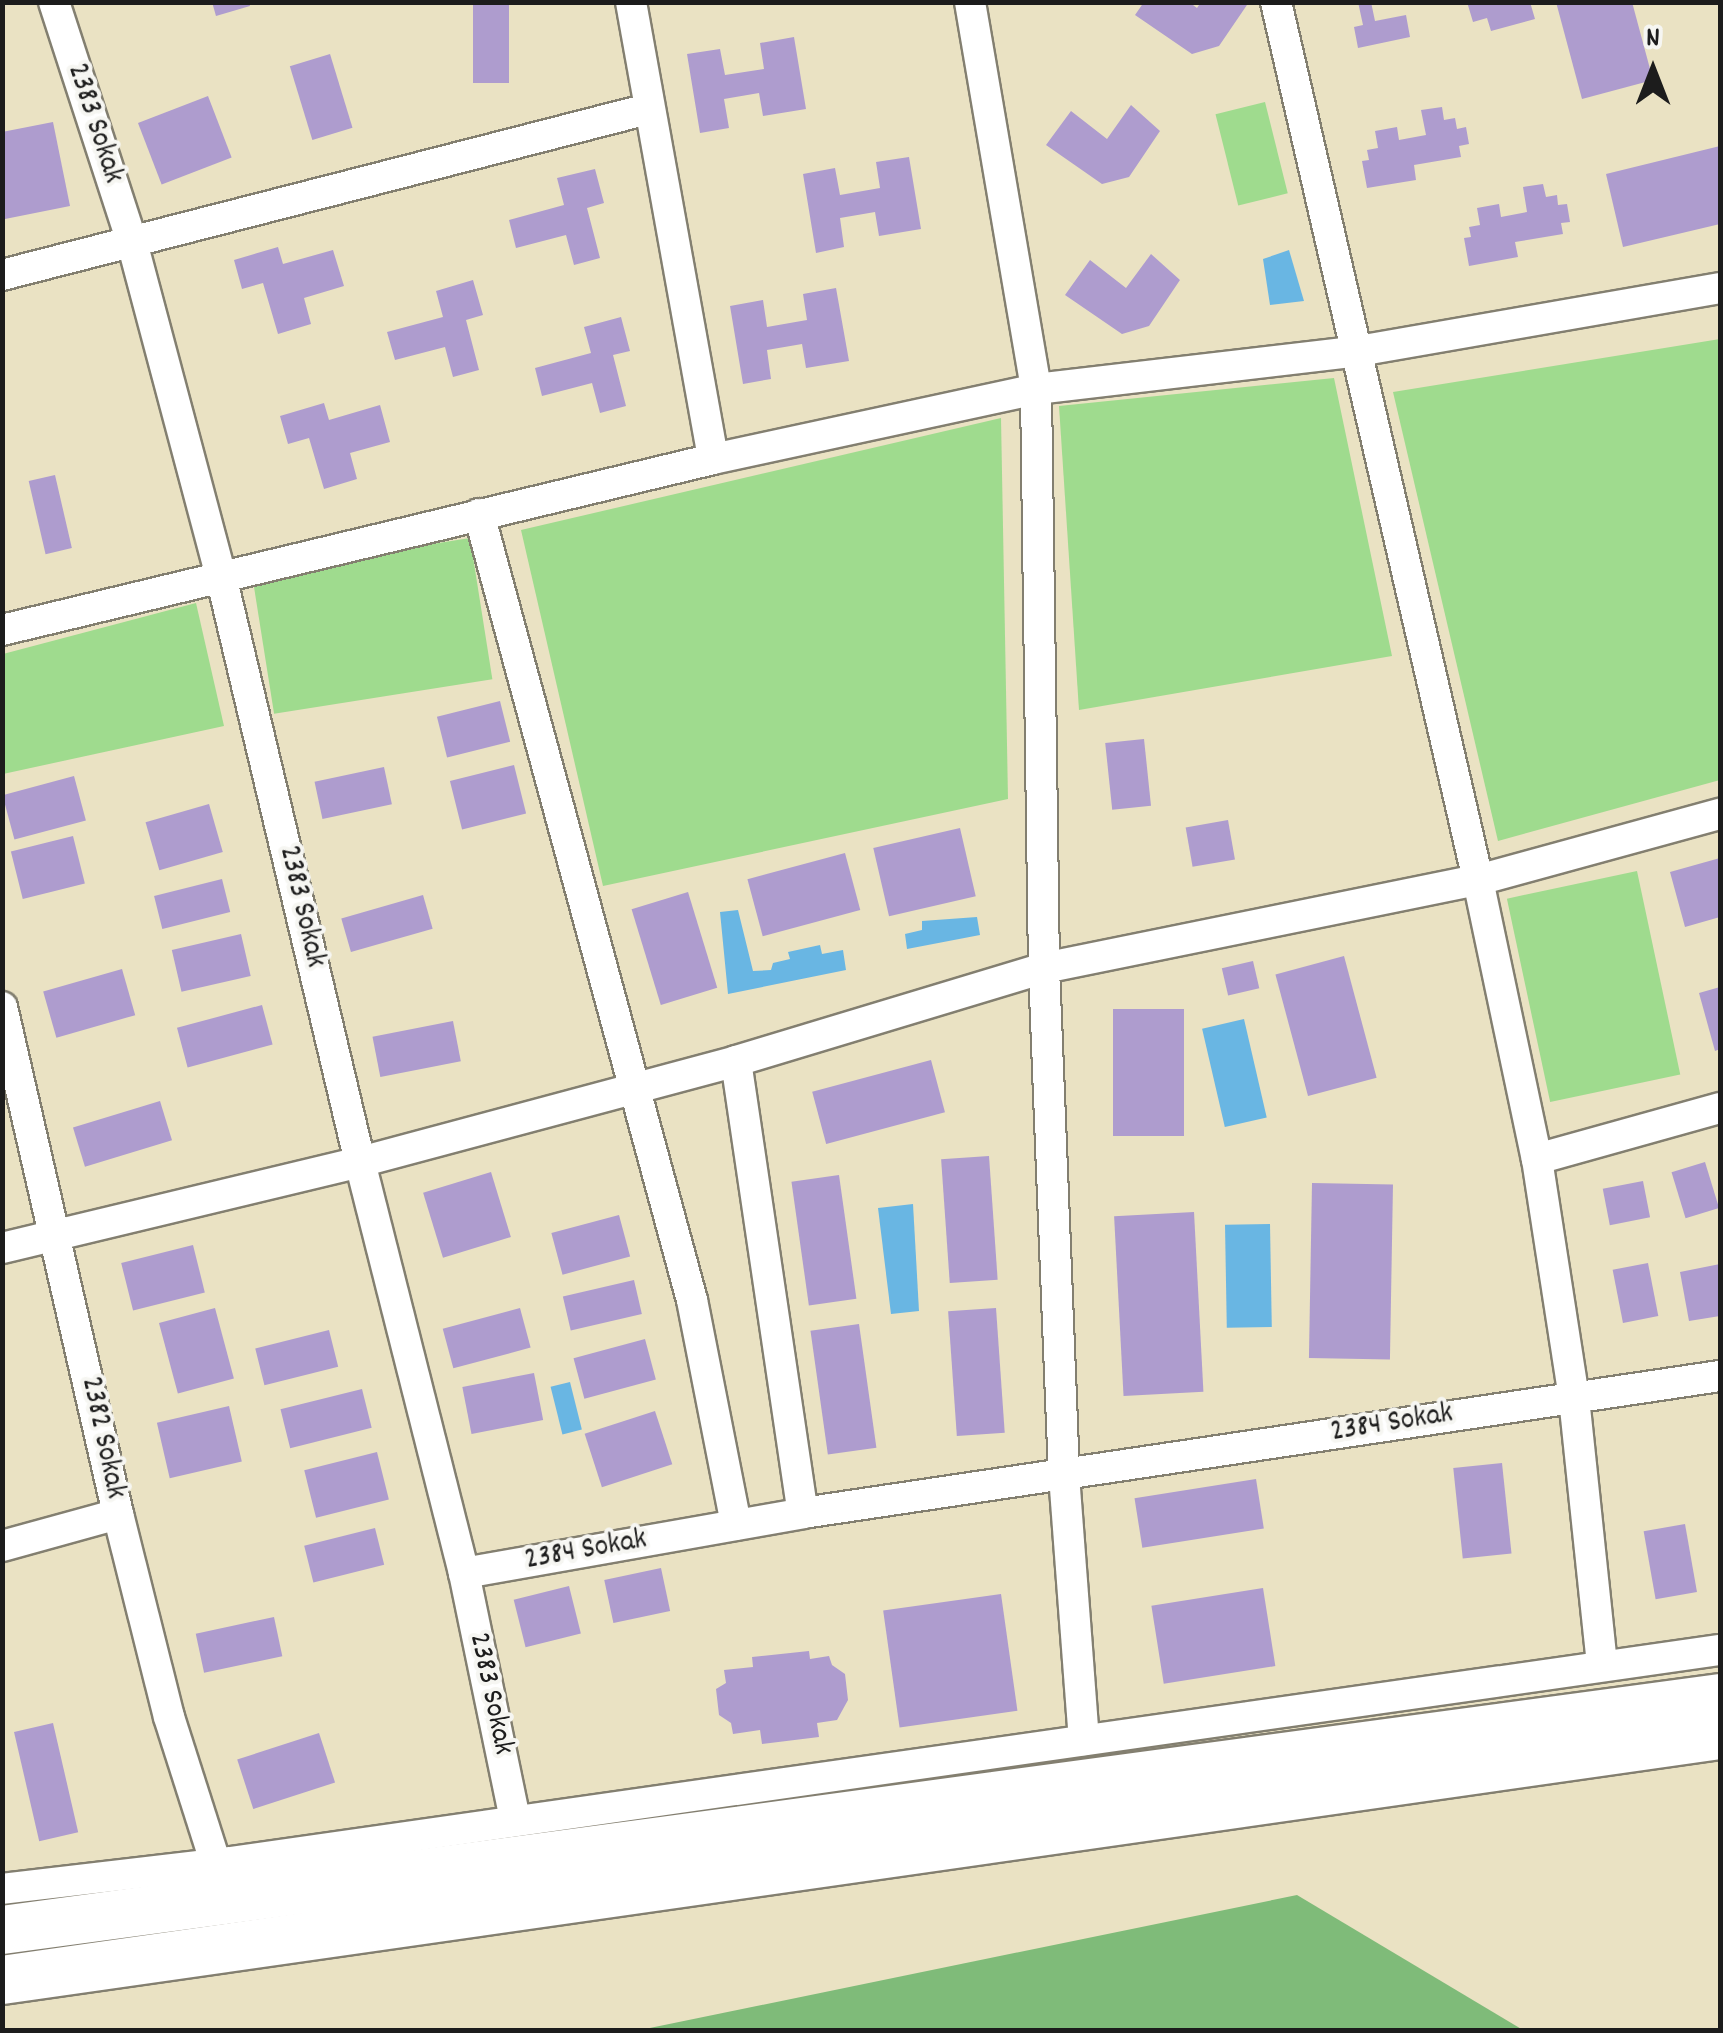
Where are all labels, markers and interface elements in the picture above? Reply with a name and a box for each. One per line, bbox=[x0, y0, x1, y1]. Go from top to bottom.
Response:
north arrow bbox=[1603, 20, 1703, 120]
text: N bbox=[1646, 20, 1660, 60]
street label: 2383 Sokak bbox=[57, 60, 129, 188]
street label: 2383 Sokak bbox=[269, 843, 331, 971]
street label: 2382 Sokak bbox=[71, 1374, 131, 1502]
street label: 2384 Sokak bbox=[1328, 1398, 1456, 1452]
street label: 2384 Sokak bbox=[522, 1524, 650, 1580]
street label: 2383 Sokak bbox=[459, 1630, 519, 1758]

